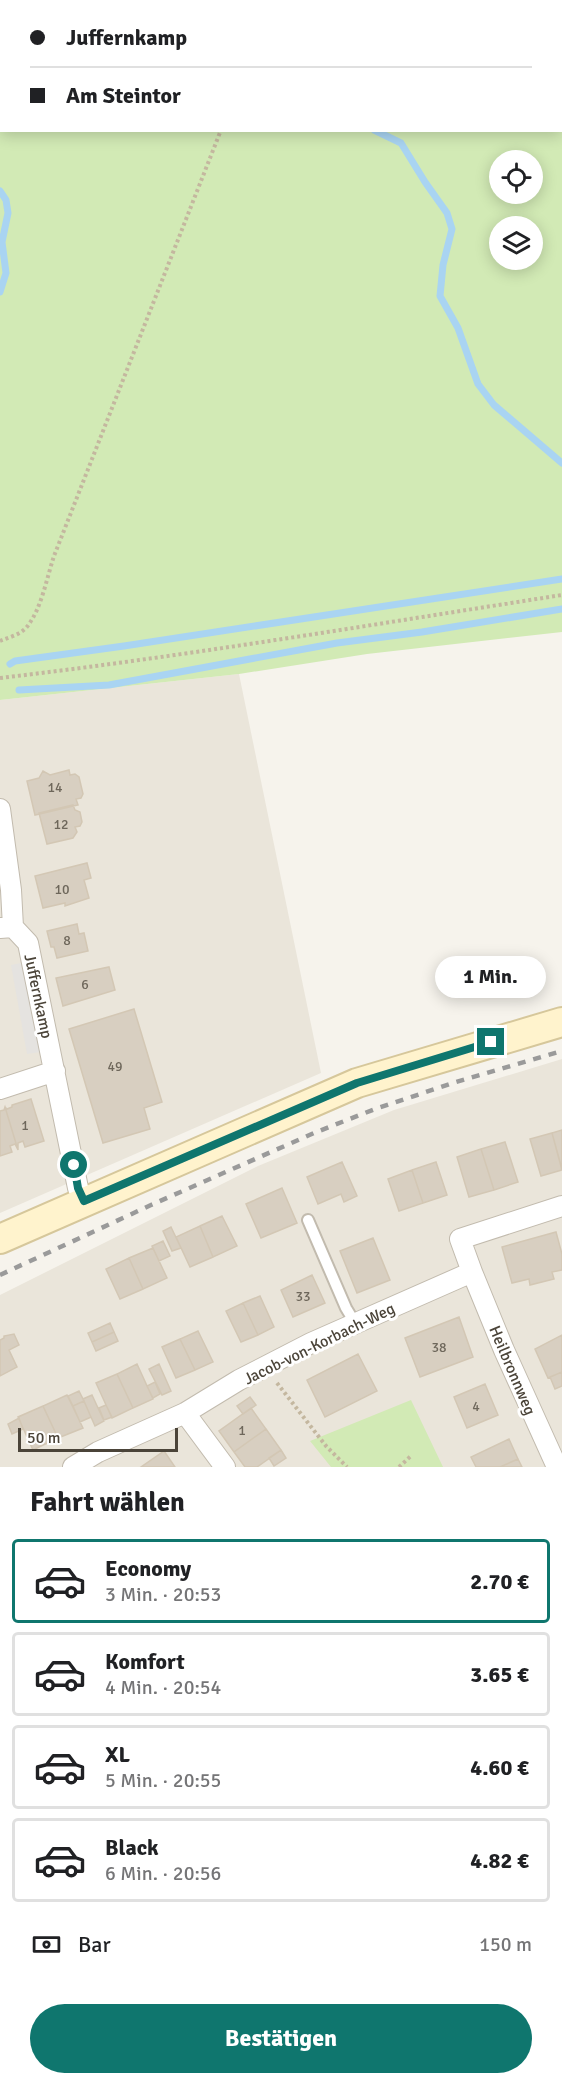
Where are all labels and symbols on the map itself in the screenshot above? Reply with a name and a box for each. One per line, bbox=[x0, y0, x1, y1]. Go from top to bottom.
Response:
house number: 14 bbox=[47, 779, 63, 796]
house number: 12 bbox=[53, 816, 69, 833]
house number: 10 bbox=[54, 881, 70, 898]
house number: 8 bbox=[63, 932, 71, 949]
street label: Juffernkamp bbox=[19, 952, 57, 1040]
callout: 1 Min. bbox=[436, 955, 546, 997]
house number: 6 bbox=[81, 976, 89, 993]
route end bbox=[477, 1028, 504, 1055]
house number: 49 bbox=[107, 1058, 123, 1075]
house number: 1 bbox=[21, 1117, 29, 1134]
route start bbox=[60, 1151, 87, 1178]
house number: 33 bbox=[295, 1288, 311, 1305]
street label: Jacob-von-Korbach-Weg bbox=[241, 1299, 398, 1389]
street label: Heilbronnweg bbox=[484, 1323, 540, 1418]
house number: 38 bbox=[431, 1339, 447, 1356]
house number: 4 bbox=[472, 1398, 480, 1415]
house number: 1 bbox=[238, 1422, 246, 1439]
scale bar bbox=[18, 1425, 178, 1452]

